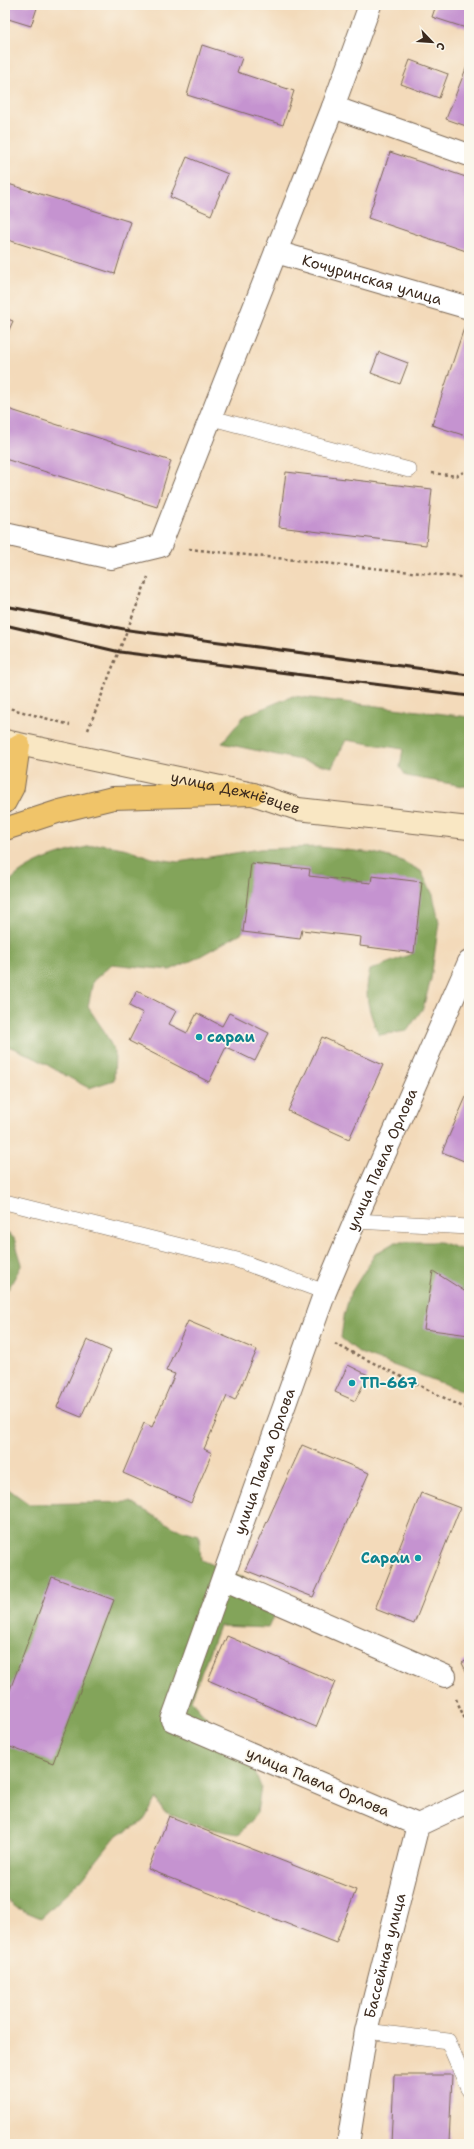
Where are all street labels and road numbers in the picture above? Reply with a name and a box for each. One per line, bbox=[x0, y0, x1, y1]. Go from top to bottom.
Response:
street label: Кочуринская улица bbox=[300, 250, 445, 310]
street label: улица Дежнёвцев bbox=[169, 767, 302, 819]
street label: улица Павла Орлова bbox=[342, 1085, 422, 1234]
street label: улица Павла Орлова bbox=[229, 1385, 300, 1537]
street label: улица Павла Орлова bbox=[243, 1743, 393, 1822]
street label: Бассейная улица bbox=[360, 1890, 411, 2020]

